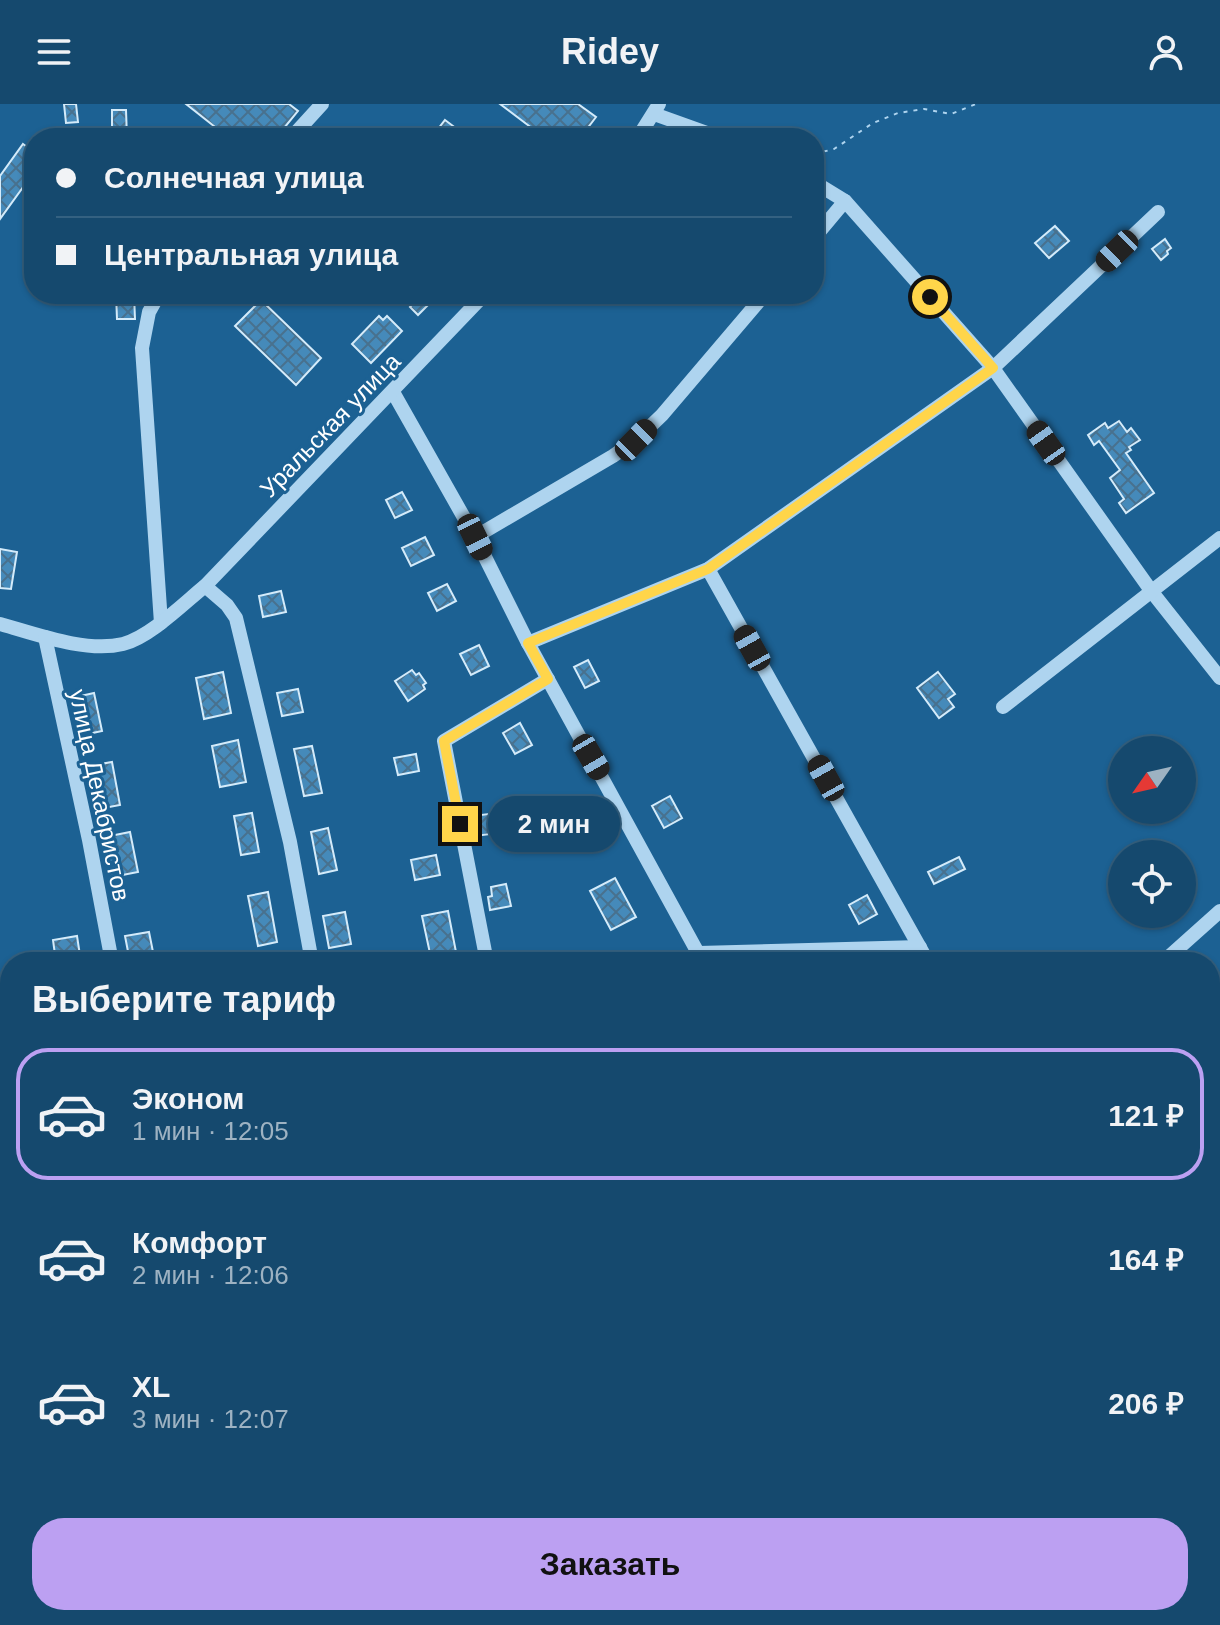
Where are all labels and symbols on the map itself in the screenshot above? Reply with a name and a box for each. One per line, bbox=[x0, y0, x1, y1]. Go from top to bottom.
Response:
car bbox=[1091, 226, 1143, 276]
route start bbox=[912, 279, 948, 315]
street label: Уральская улица bbox=[255, 347, 406, 502]
car bbox=[611, 415, 661, 465]
car bbox=[1022, 416, 1070, 470]
car bbox=[454, 510, 496, 564]
car bbox=[730, 621, 774, 675]
street label: улица Декабристов bbox=[64, 687, 136, 903]
car bbox=[569, 730, 613, 784]
north arrow bbox=[1108, 736, 1196, 824]
car bbox=[804, 751, 848, 805]
callout: 2 мин bbox=[488, 796, 620, 852]
route end bbox=[442, 806, 478, 842]

